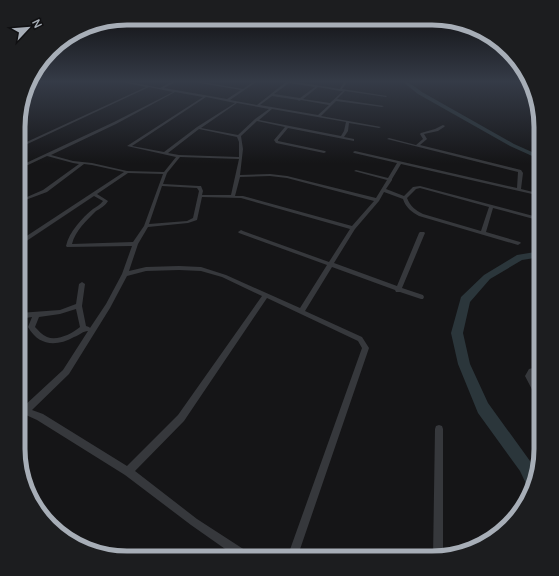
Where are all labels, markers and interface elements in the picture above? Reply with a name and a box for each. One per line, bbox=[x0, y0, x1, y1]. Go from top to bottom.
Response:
north arrow bbox=[8, 8, 48, 48]
text: N bbox=[29, 17, 46, 30]

